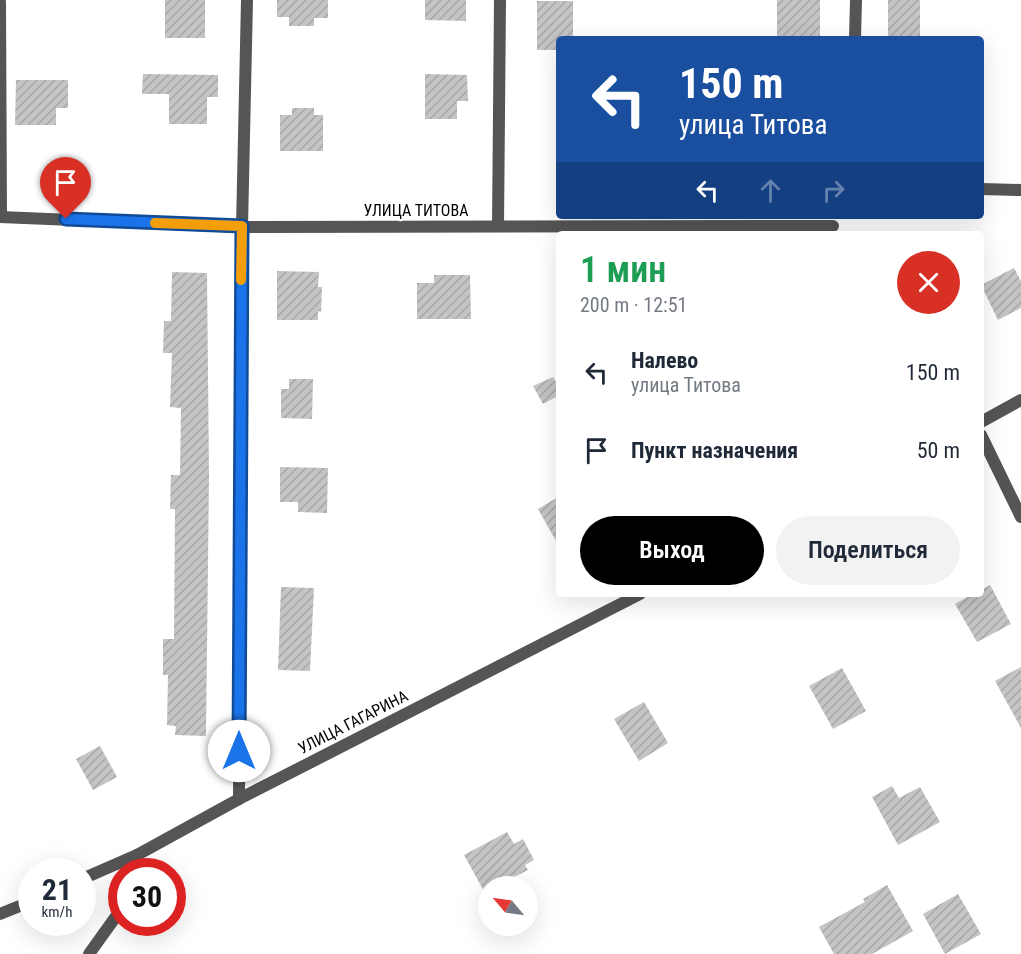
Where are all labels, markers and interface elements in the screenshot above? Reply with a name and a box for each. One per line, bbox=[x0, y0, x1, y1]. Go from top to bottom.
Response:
text: 150 m bbox=[679, 59, 784, 108]
icon: left bbox=[580, 60, 658, 138]
text: улица Титова bbox=[679, 109, 827, 141]
pin bbox=[40, 157, 91, 219]
icon: arrive bbox=[49, 166, 82, 199]
icon: left bbox=[691, 174, 724, 207]
icon: ahead bbox=[754, 174, 787, 207]
icon: right bbox=[817, 174, 850, 207]
street label: УЛИЦА ТИТОВА bbox=[364, 201, 468, 220]
text: 1 мин bbox=[580, 249, 666, 291]
button: close bbox=[897, 251, 960, 314]
text: 200 m · 12:51 bbox=[580, 293, 687, 317]
text: Налево bbox=[631, 348, 698, 373]
icon: left bbox=[580, 356, 613, 389]
text: 150 m bbox=[906, 360, 960, 385]
text: улица Титова bbox=[631, 373, 741, 397]
icon: arrive bbox=[580, 434, 613, 467]
text: Пункт назначения bbox=[631, 438, 798, 463]
text: 50 m bbox=[917, 438, 960, 463]
button: Выход bbox=[580, 516, 764, 585]
button: Поделиться bbox=[776, 516, 960, 585]
street label: УЛИЦА ГАГАРИНА bbox=[295, 686, 411, 758]
position arrow bbox=[207, 719, 271, 783]
speed limit sign: 30 bbox=[108, 858, 186, 936]
text: 21 bbox=[42, 872, 72, 907]
north arrow bbox=[478, 876, 538, 936]
map controls bbox=[478, 876, 538, 936]
text: km/h bbox=[42, 903, 72, 921]

